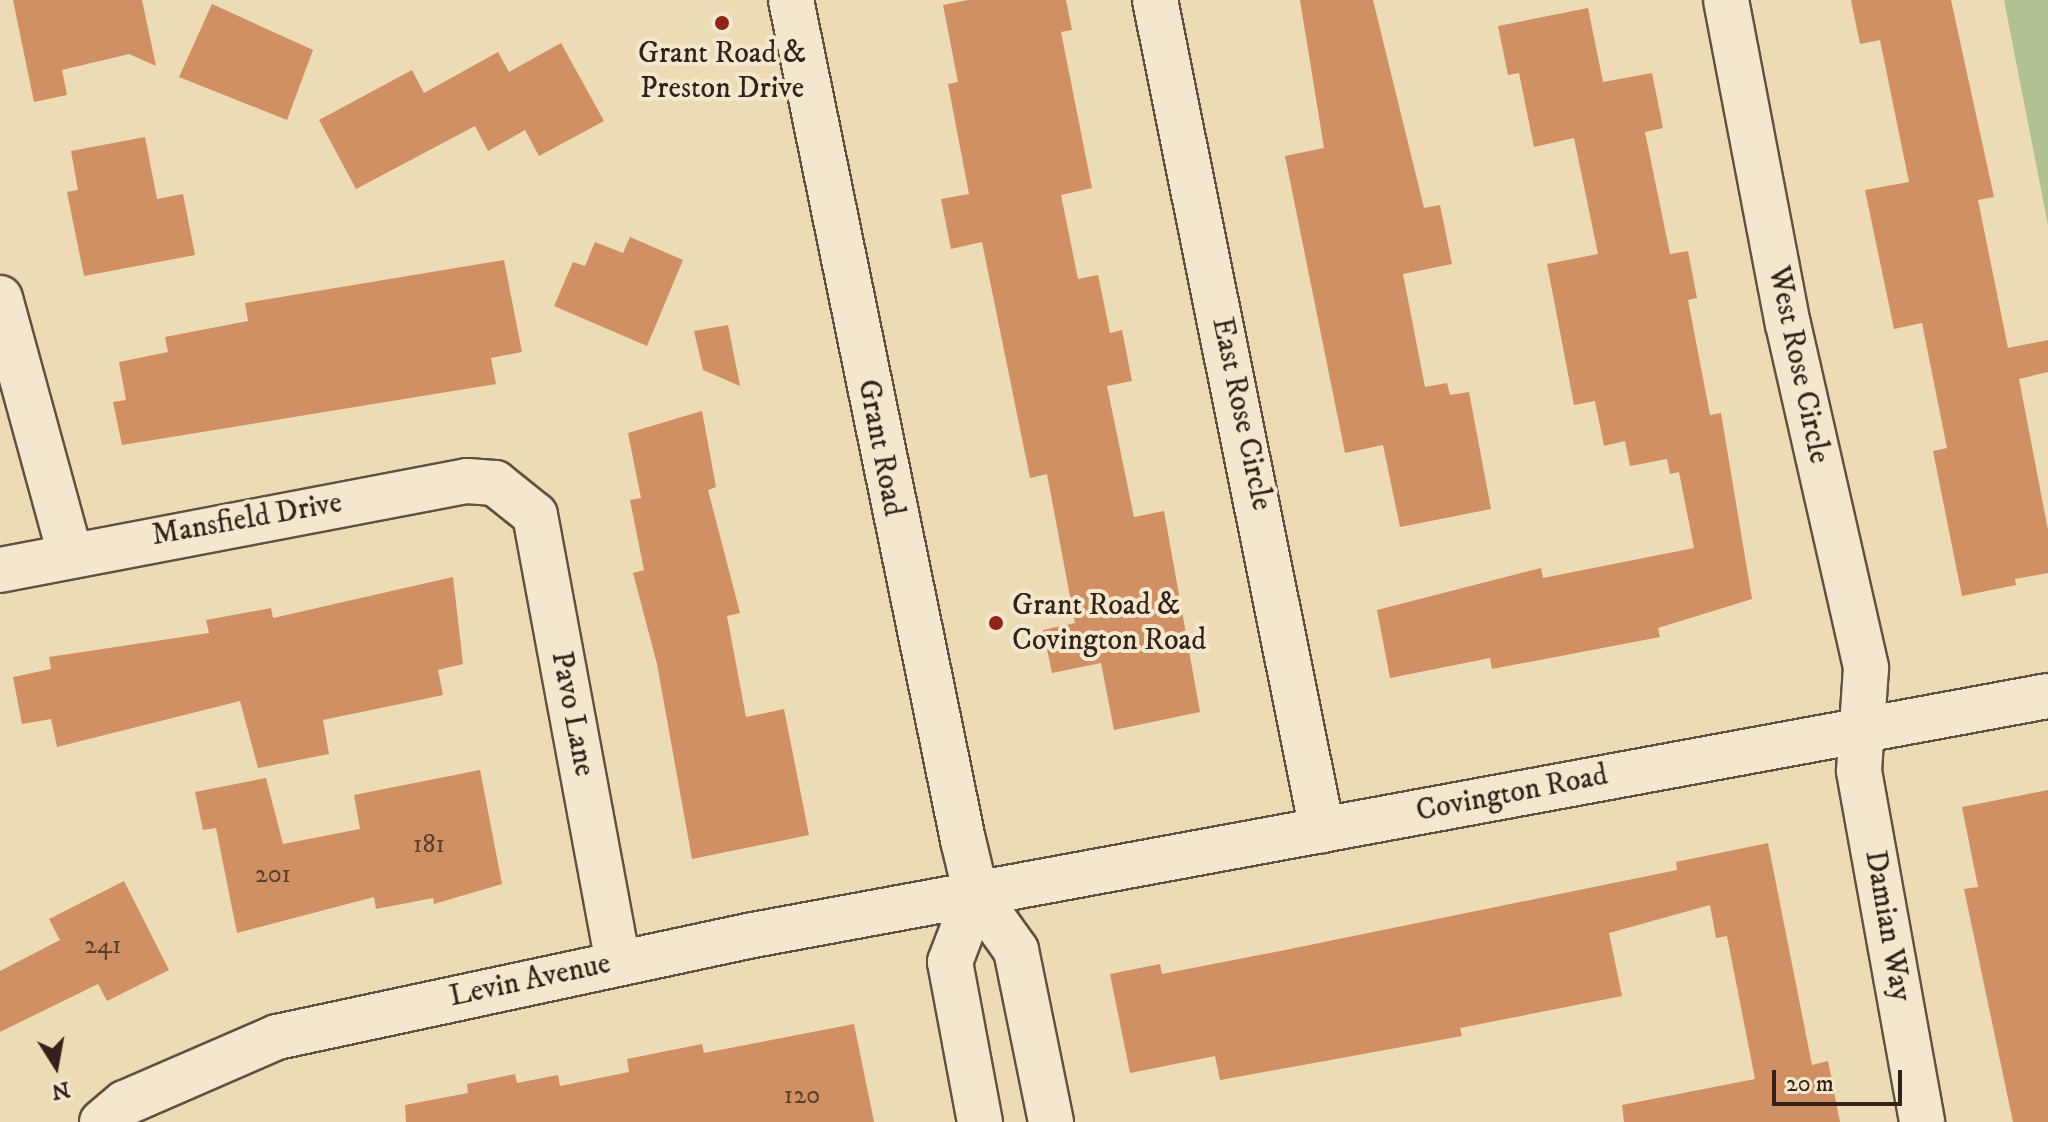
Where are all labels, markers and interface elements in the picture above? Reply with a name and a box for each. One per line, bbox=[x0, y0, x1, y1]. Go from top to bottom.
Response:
marker: Grant Road & Preston Drive bbox=[713, 14, 731, 32]
place label: Grant Road & Preston Drive bbox=[638, 36, 806, 106]
street label: West Rose Circle bbox=[1760, 263, 1836, 467]
street label: East Rose Circle bbox=[1203, 314, 1279, 514]
street label: Grant Road bbox=[849, 377, 911, 519]
street label: Mansfield Drive bbox=[149, 486, 345, 554]
place label: Grant Road & Covington Road bbox=[1012, 588, 1206, 658]
marker: Grant Road & Covington Road bbox=[987, 614, 1005, 632]
street label: Pavo Lane bbox=[542, 648, 602, 780]
street label: Covington Road bbox=[1413, 758, 1611, 830]
house number: 181 bbox=[413, 829, 445, 861]
street label: Damian Way bbox=[1856, 848, 1918, 1004]
house number: 201 bbox=[255, 859, 291, 891]
house number: 241 bbox=[84, 930, 122, 962]
street label: Levin Avenue bbox=[446, 946, 614, 1016]
north arrow bbox=[16, 1026, 96, 1106]
scale bar bbox=[1776, 1054, 1906, 1104]
text: 20 m bbox=[1786, 1069, 1834, 1099]
text: N bbox=[49, 1075, 72, 1105]
house number: 120 bbox=[784, 1080, 820, 1112]

